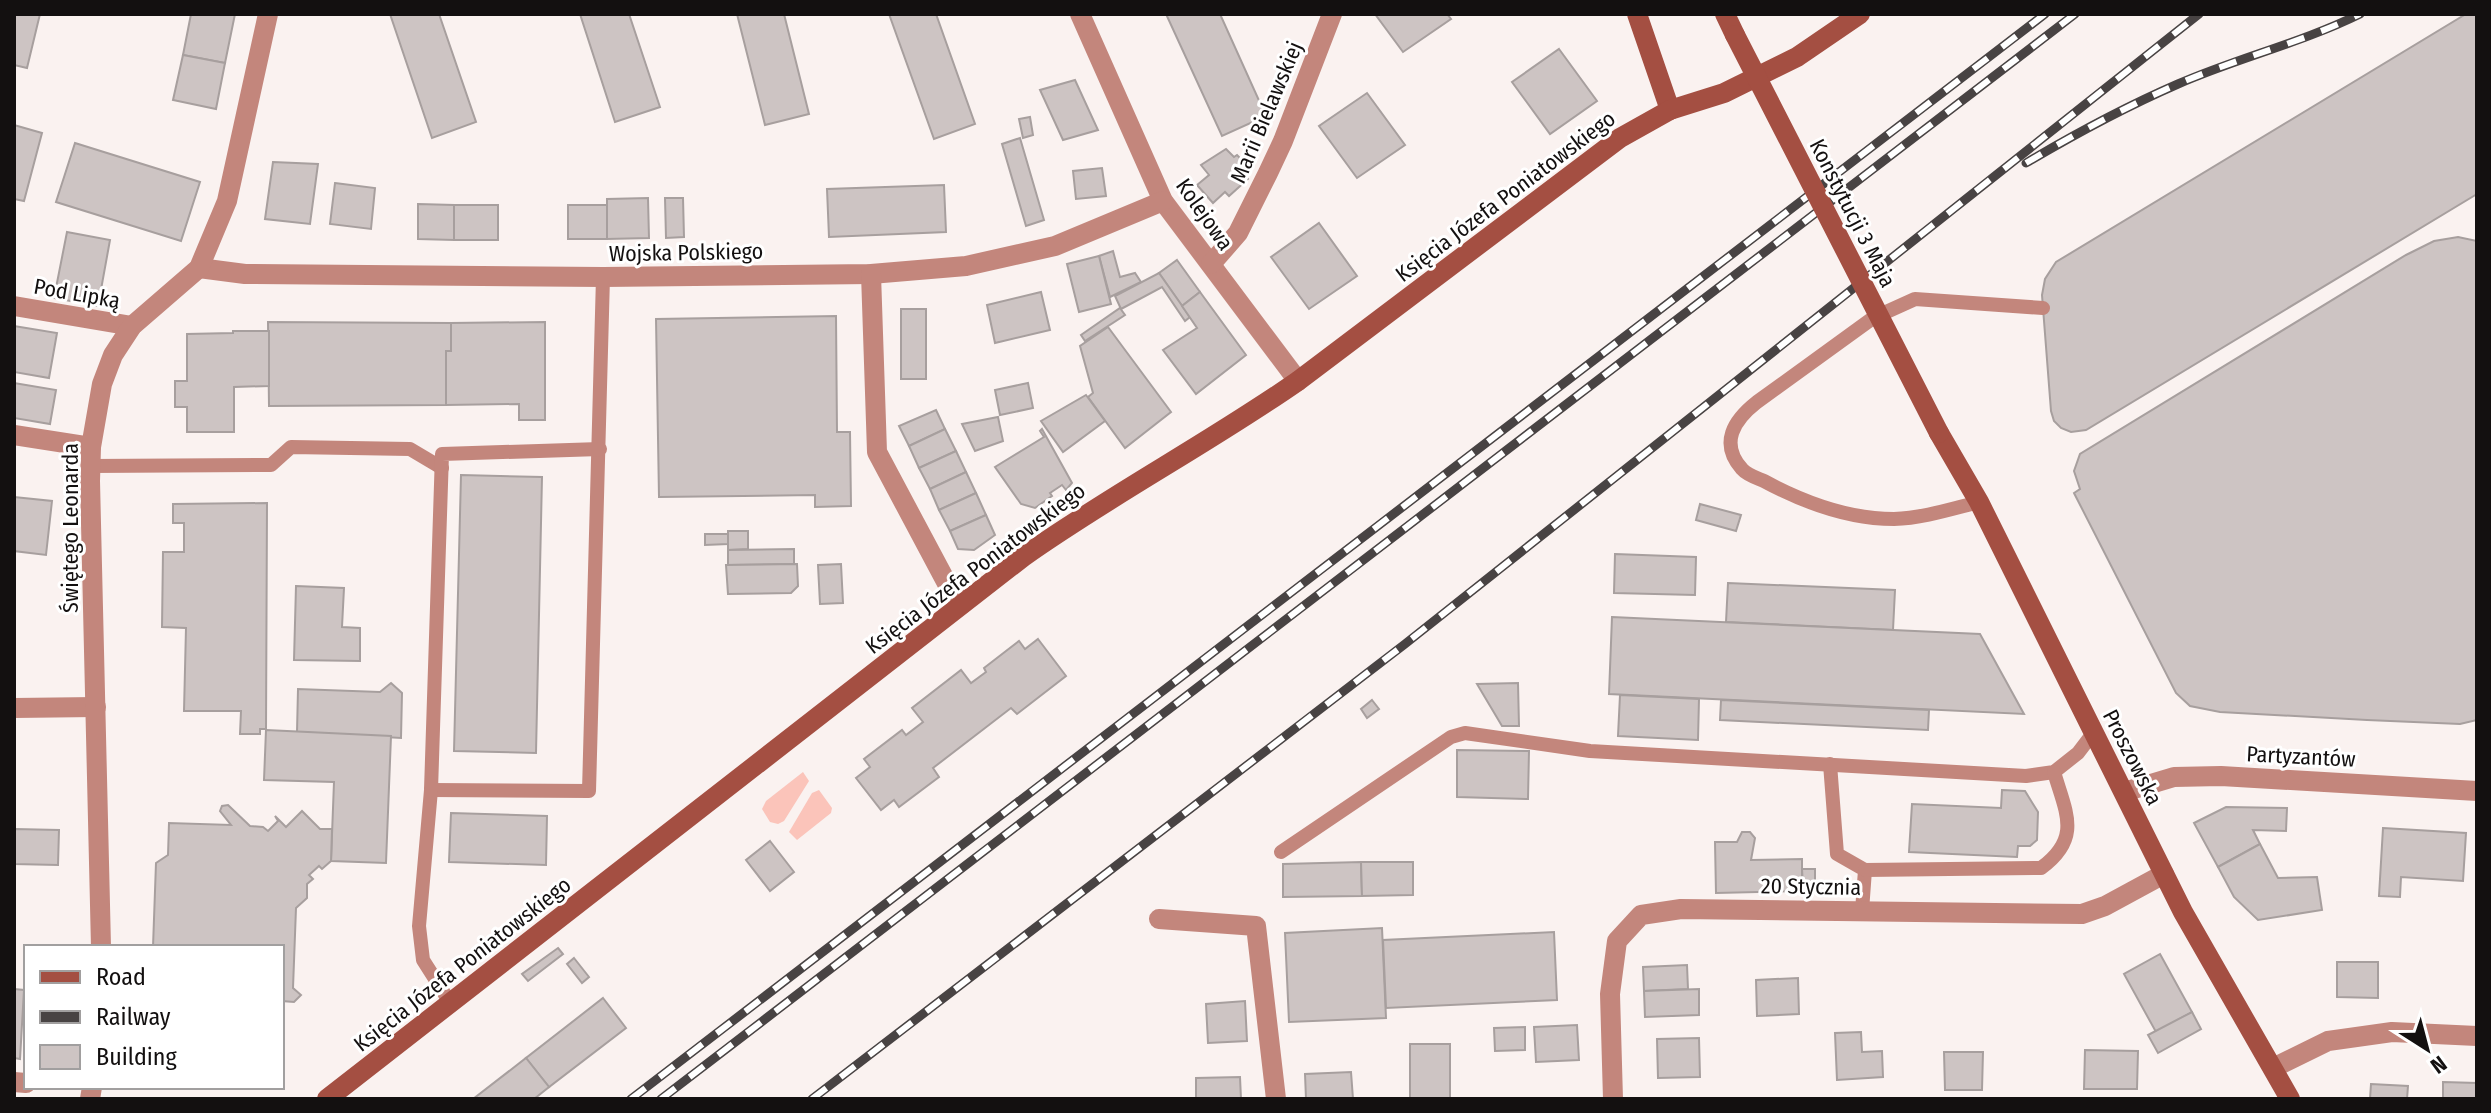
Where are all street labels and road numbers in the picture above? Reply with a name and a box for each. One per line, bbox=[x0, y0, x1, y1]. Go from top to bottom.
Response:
street label: Marii Bielawskiej bbox=[1224, 37, 1308, 187]
street label: Księcia Józefa Poniatowskiego bbox=[1390, 105, 1621, 288]
street label: Konstytucji 3 Maja bbox=[1804, 135, 1902, 292]
street label: Kolejowa bbox=[1170, 173, 1239, 255]
street label: Wojska Polskiego bbox=[609, 238, 763, 267]
street label: Pod Lipką bbox=[32, 273, 122, 314]
street label: Świętego Leonarda bbox=[57, 443, 84, 613]
street label: Księcia Józefa Poniatowskiego bbox=[860, 477, 1091, 660]
street label: Proszowska bbox=[2097, 705, 2168, 810]
street label: Partyzantów bbox=[2246, 740, 2356, 773]
street label: Księcia Józefa Poniatowskiego bbox=[348, 871, 576, 1058]
street label: 20 Stycznia bbox=[1761, 872, 1861, 901]

